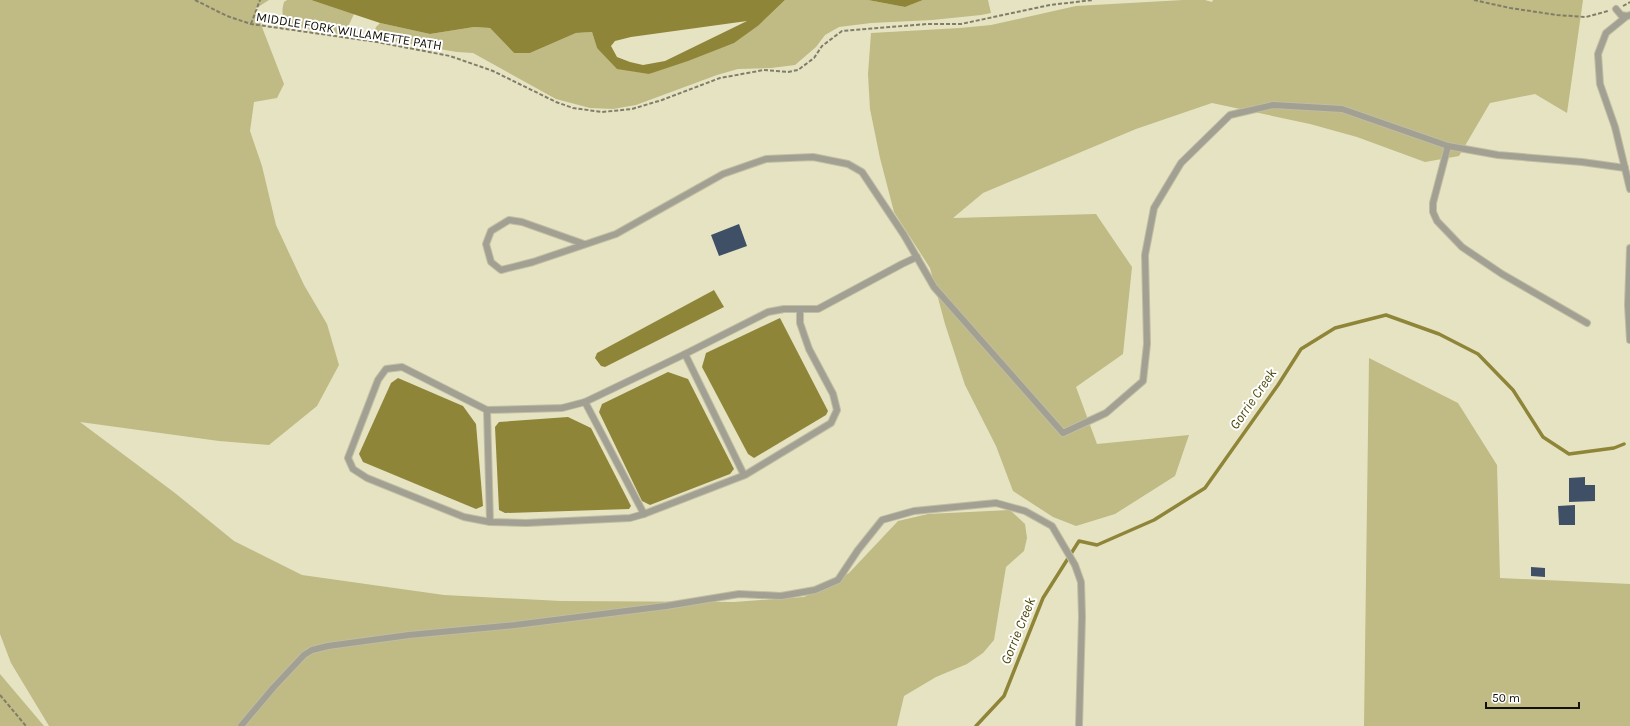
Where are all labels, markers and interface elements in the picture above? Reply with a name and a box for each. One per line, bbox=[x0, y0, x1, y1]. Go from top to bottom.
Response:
street label: MIDDLE FORK WILLAMETTE PATH bbox=[255, 9, 443, 53]
water label: Gorrie Creek bbox=[1226, 365, 1281, 433]
water label: Gorrie Creek bbox=[997, 594, 1039, 667]
scale bar bbox=[1486, 684, 1579, 710]
text: 50 m bbox=[1492, 691, 1520, 705]

